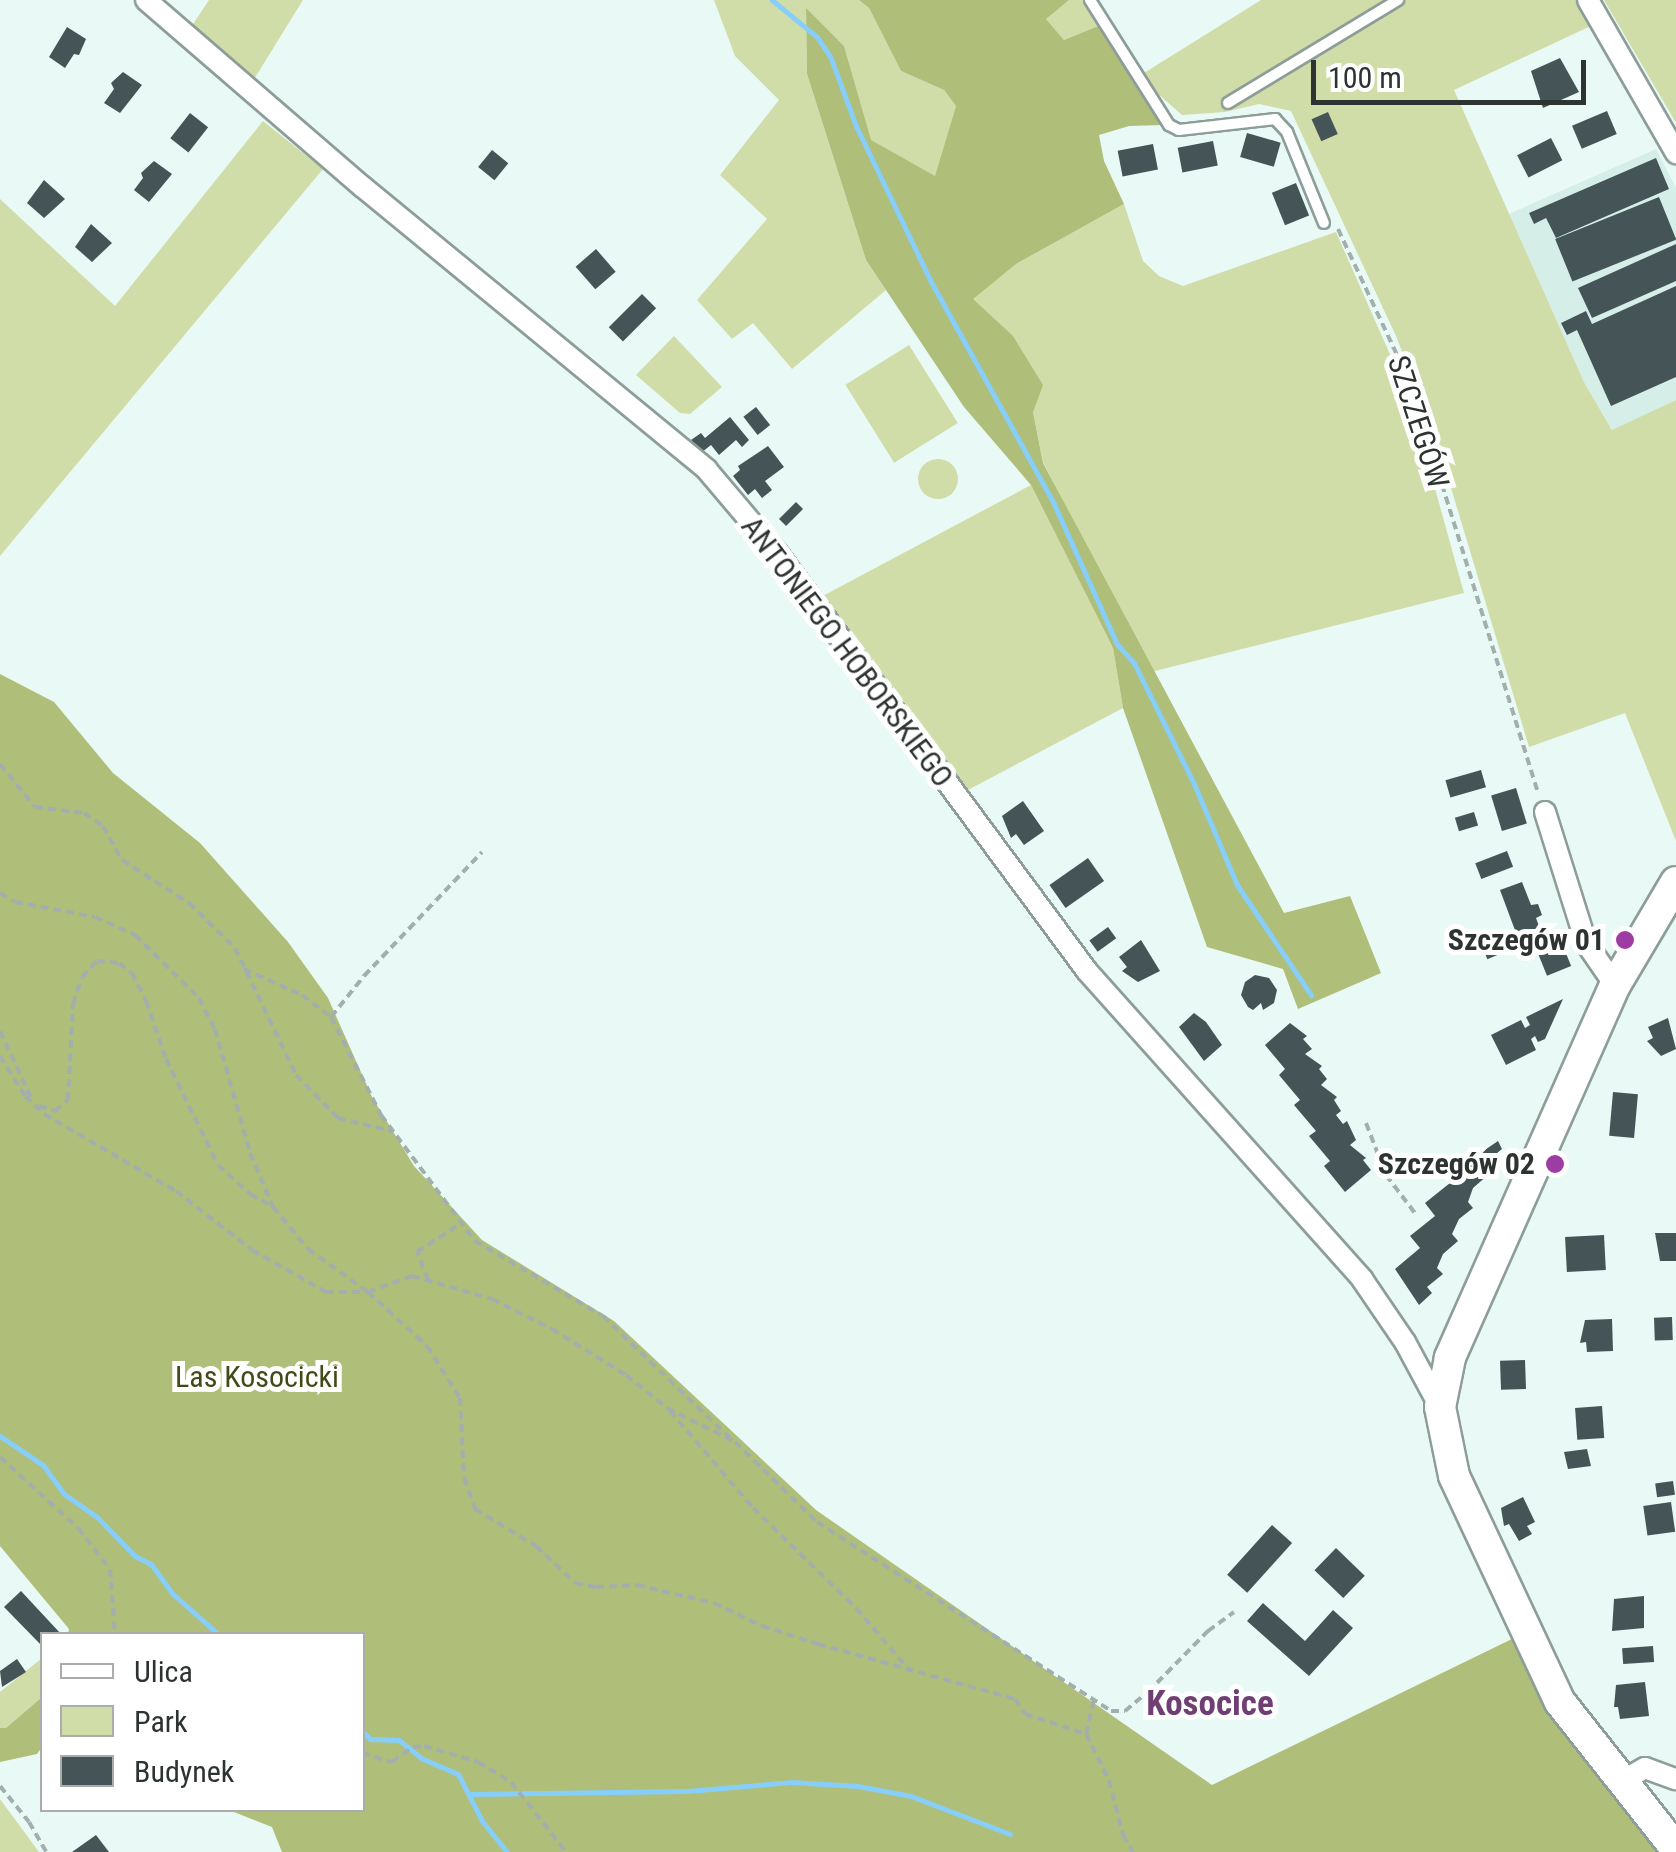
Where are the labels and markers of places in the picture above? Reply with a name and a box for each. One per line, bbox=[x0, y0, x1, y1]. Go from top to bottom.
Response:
place label: Szczegów 01 bbox=[1448, 922, 1605, 958]
marker: Szczegów 01 bbox=[1614, 929, 1636, 951]
place label: Szczegów 02 bbox=[1378, 1146, 1535, 1182]
marker: Szczegów 02 bbox=[1544, 1153, 1566, 1175]

